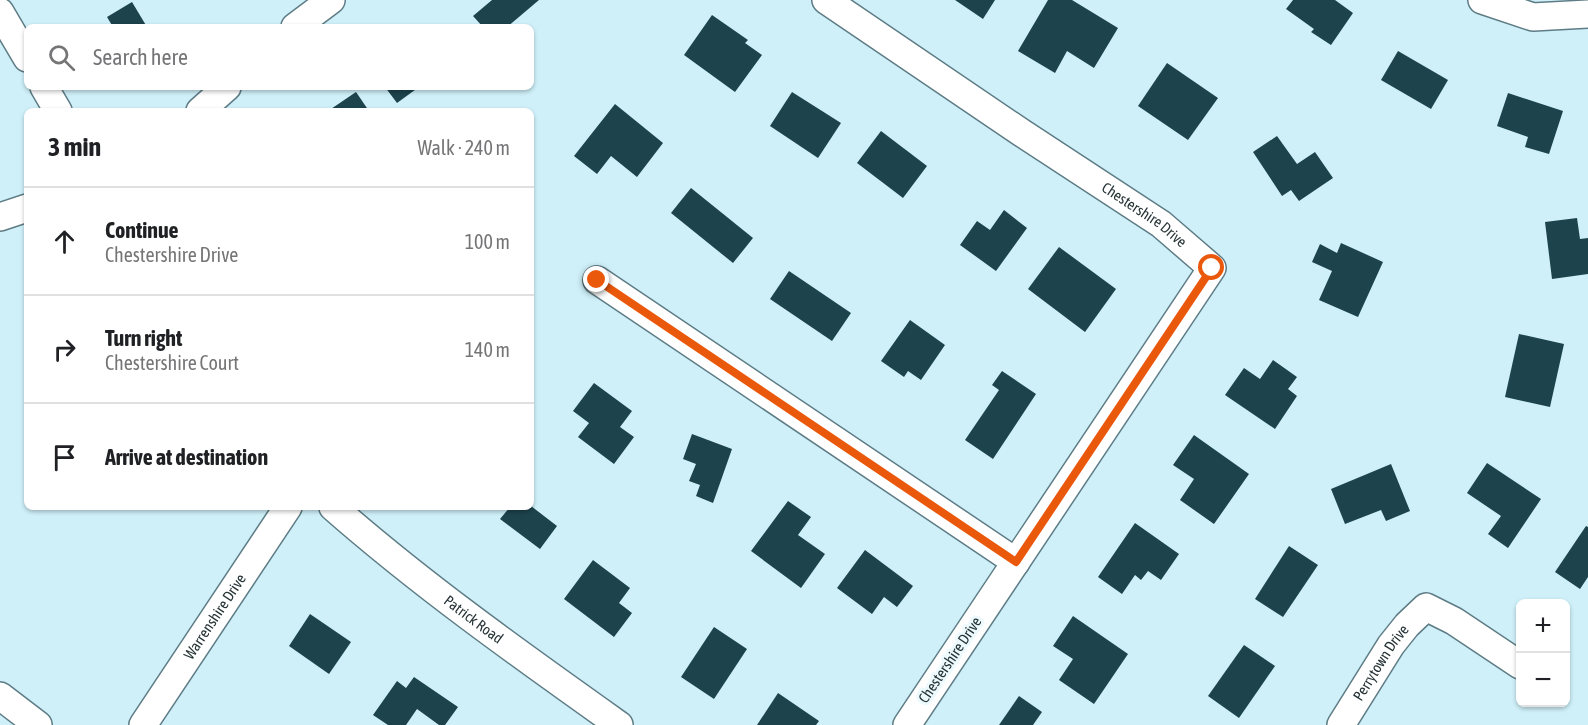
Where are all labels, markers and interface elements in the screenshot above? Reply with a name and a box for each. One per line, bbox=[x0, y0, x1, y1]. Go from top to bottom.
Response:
search box bbox=[24, 24, 534, 90]
icon: search bbox=[45, 41, 78, 74]
text: Search here bbox=[93, 44, 188, 70]
text: 3 min bbox=[48, 132, 101, 162]
text: Walk · 240 m bbox=[418, 136, 510, 159]
street label: Chestershire Drive bbox=[1099, 179, 1191, 250]
text: Continue bbox=[105, 217, 179, 243]
icon: ahead bbox=[48, 225, 81, 258]
text: 100 m bbox=[465, 230, 510, 253]
text: Chestershire Drive bbox=[105, 243, 238, 266]
route start bbox=[1198, 254, 1224, 280]
route end bbox=[583, 266, 609, 292]
text: Turn right bbox=[105, 325, 182, 351]
icon: right bbox=[48, 333, 81, 366]
text: 140 m bbox=[465, 338, 510, 361]
text: Chestershire Court bbox=[105, 351, 239, 374]
icon: arrive bbox=[48, 441, 81, 474]
text: Arrive at destination bbox=[105, 444, 268, 470]
street label: Warrenshire Drive bbox=[180, 570, 249, 662]
street label: Patrick Road bbox=[441, 592, 506, 647]
map controls bbox=[1516, 599, 1570, 707]
button: + bbox=[1516, 599, 1570, 653]
street label: Chestershire Drive bbox=[915, 613, 985, 706]
street label: Perrytown Drive bbox=[1349, 621, 1412, 704]
button: − bbox=[1516, 653, 1570, 707]

